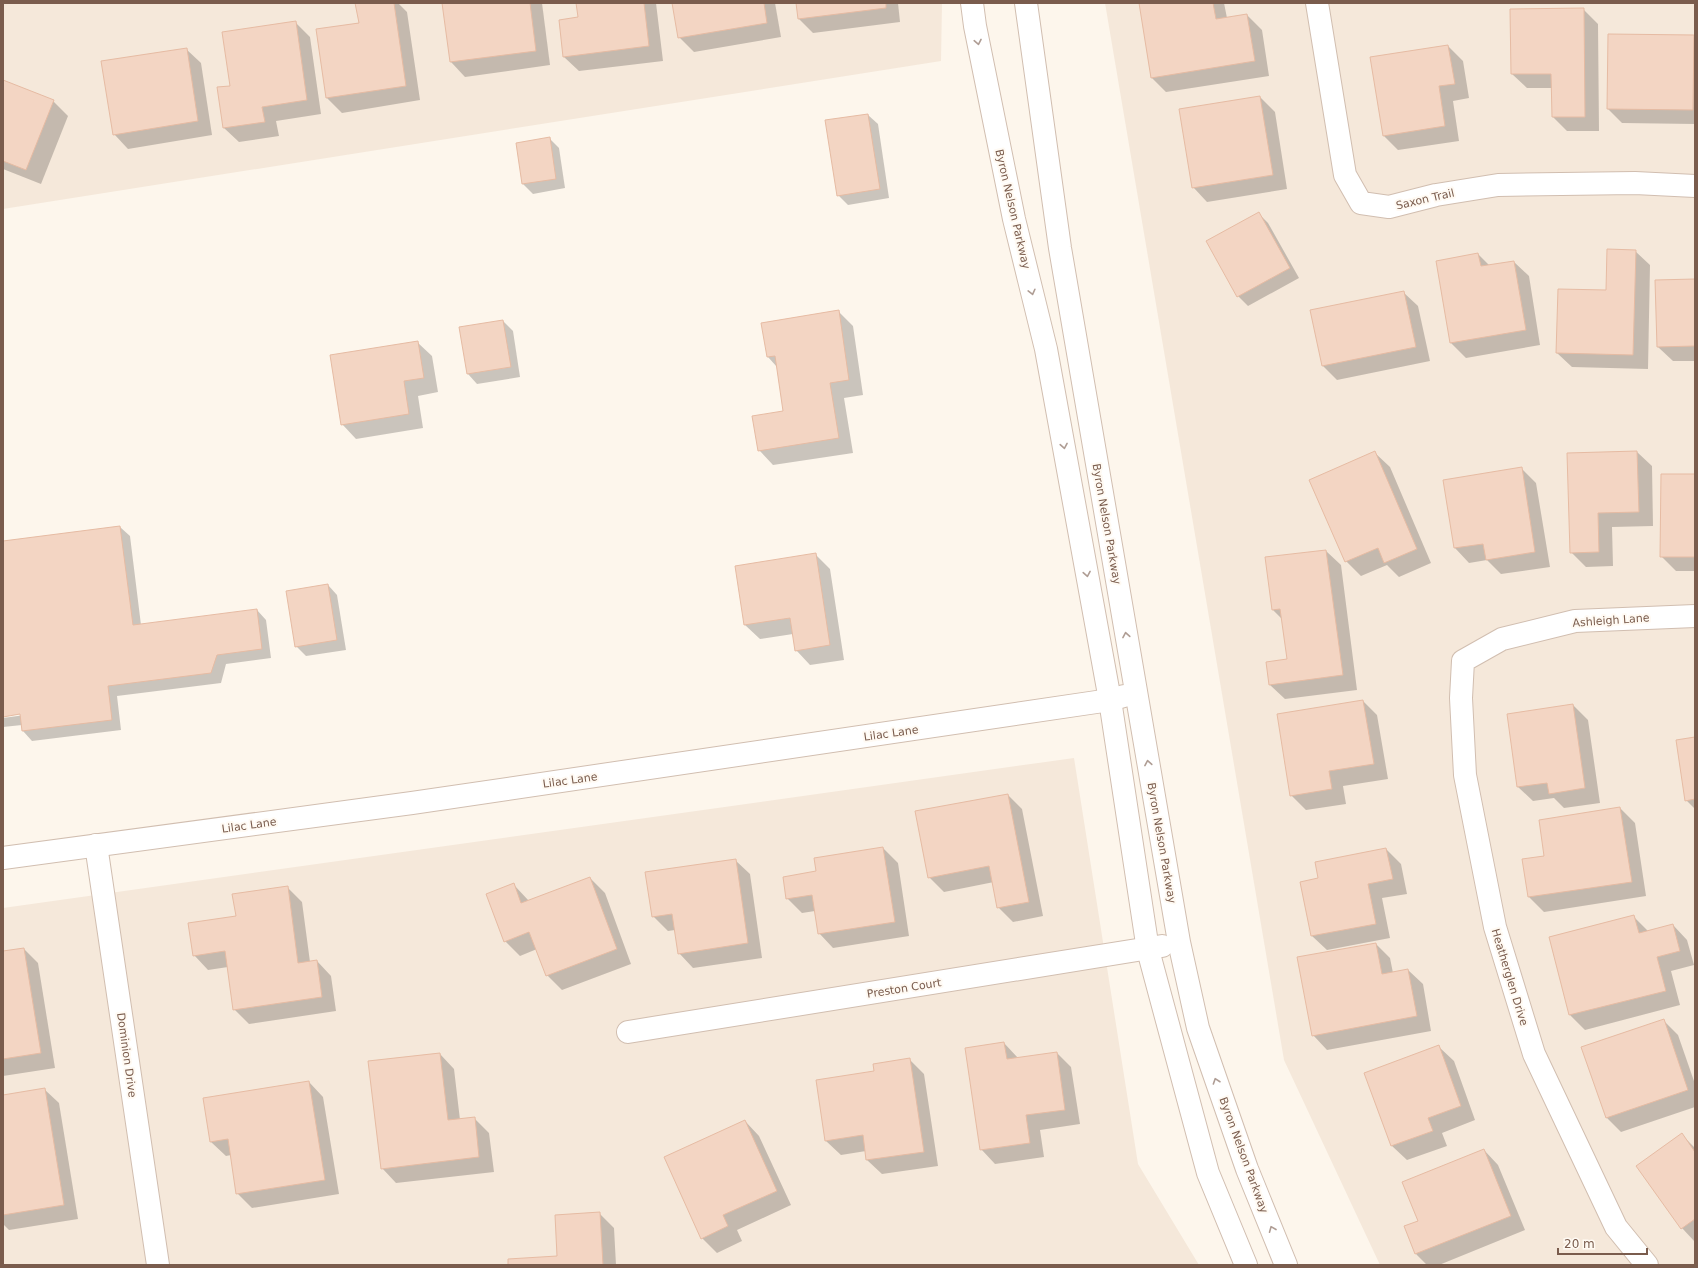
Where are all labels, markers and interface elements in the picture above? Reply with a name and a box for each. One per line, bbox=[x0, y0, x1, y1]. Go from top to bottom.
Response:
one-way arrow bbox=[973, 38, 982, 45]
street label: Byron Nelson Parkway bbox=[992, 148, 1033, 271]
street label: Saxon Trail bbox=[1395, 186, 1456, 213]
one-way arrow bbox=[1027, 289, 1035, 295]
one-way arrow bbox=[1059, 443, 1067, 450]
street label: Byron Nelson Parkway bbox=[1089, 463, 1124, 586]
one-way arrow bbox=[1082, 571, 1091, 577]
street label: Ashleigh Lane bbox=[1572, 611, 1650, 630]
one-way arrow bbox=[1122, 632, 1131, 638]
street label: Lilac Lane bbox=[863, 723, 920, 744]
one-way arrow bbox=[1144, 760, 1153, 766]
street label: Lilac Lane bbox=[542, 770, 599, 791]
street label: Byron Nelson Parkway bbox=[1144, 782, 1179, 905]
street label: Lilac Lane bbox=[221, 815, 278, 836]
street label: Heatherglen Drive bbox=[1489, 927, 1531, 1027]
street label: Preston Court bbox=[866, 976, 943, 1001]
street label: Dominion Drive bbox=[114, 1012, 139, 1099]
one-way arrow bbox=[1213, 1078, 1221, 1085]
street label: Byron Nelson Parkway bbox=[1216, 1095, 1271, 1215]
one-way arrow bbox=[1268, 1225, 1276, 1232]
scale bar bbox=[1558, 1230, 1647, 1256]
text: 20 m bbox=[1564, 1237, 1595, 1251]

